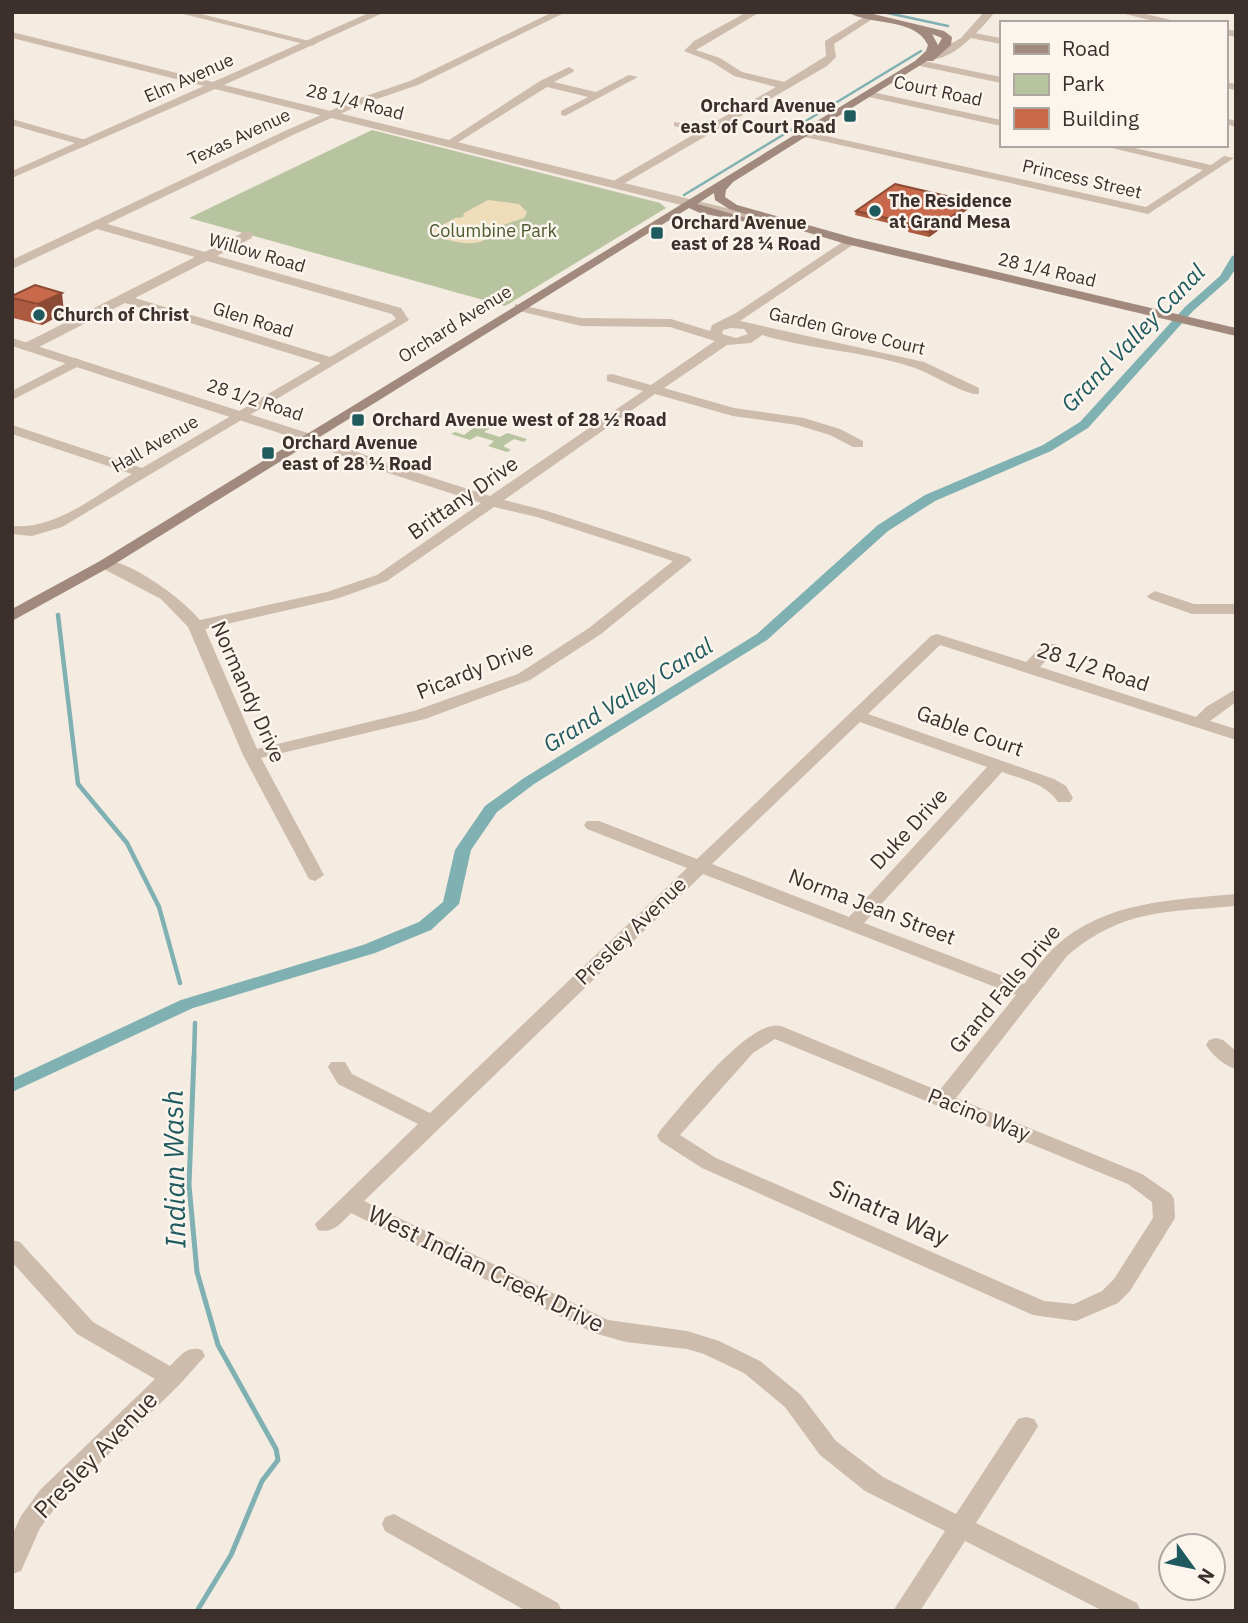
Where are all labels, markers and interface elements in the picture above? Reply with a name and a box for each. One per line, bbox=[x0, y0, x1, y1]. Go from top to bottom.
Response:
legend bbox=[1000, 21, 1227, 147]
text: Road bbox=[1062, 34, 1110, 62]
street label: Elm Avenue bbox=[141, 48, 237, 107]
text: Park bbox=[1062, 69, 1105, 97]
street label: Court Road bbox=[892, 70, 985, 111]
street label: 28 1/4 Road bbox=[304, 78, 406, 125]
place label: Orchard Avenue east of Court Road bbox=[680, 94, 836, 138]
street label: Texas Avenue bbox=[184, 103, 294, 170]
text: Building bbox=[1062, 104, 1139, 132]
marker: Orchard Avenue east of Court Road bbox=[842, 108, 858, 124]
street label: Princess Street bbox=[1020, 154, 1144, 203]
place label: The Residence at Grand Mesa bbox=[889, 189, 1012, 233]
marker: The Residence at Grand Mesa bbox=[867, 203, 883, 219]
place label: Orchard Avenue east of 28 ¼ Road bbox=[671, 211, 821, 255]
park label: Columbine Park bbox=[429, 219, 557, 242]
marker: Orchard Avenue east of 28 ¼ Road bbox=[649, 225, 665, 241]
street label: Willow Road bbox=[206, 228, 308, 277]
street label: 28 1/4 Road bbox=[996, 247, 1098, 292]
water label: Grand Valley Canal bbox=[1054, 256, 1211, 418]
street label: Orchard Avenue bbox=[394, 279, 516, 368]
street label: Glen Road bbox=[210, 296, 296, 343]
street label: Garden Grove Court bbox=[767, 301, 928, 360]
place label: Church of Christ bbox=[53, 303, 189, 326]
marker: Church of Christ bbox=[31, 307, 47, 323]
street label: 28 1/2 Road bbox=[204, 373, 306, 426]
place label: Orchard Avenue west of 28 ½ Road bbox=[372, 408, 667, 431]
street label: Hall Avenue bbox=[107, 409, 202, 478]
marker: Orchard Avenue west of 28 ½ Road bbox=[350, 412, 366, 428]
place label: Orchard Avenue east of 28 ½ Road bbox=[282, 431, 432, 475]
marker: Orchard Avenue east of 28 ½ Road bbox=[260, 445, 276, 461]
street label: Brittany Drive bbox=[402, 449, 523, 545]
street label: Normandy Drive bbox=[205, 616, 293, 767]
water label: Grand Valley Canal bbox=[537, 629, 719, 758]
street label: Picardy Drive bbox=[412, 633, 537, 705]
street label: 28 1/2 Road bbox=[1034, 635, 1153, 697]
street label: Gable Court bbox=[913, 698, 1028, 762]
street label: Duke Drive bbox=[863, 781, 953, 875]
street label: Norma Jean Street bbox=[785, 861, 960, 951]
street label: Presley Avenue bbox=[569, 870, 692, 991]
street label: Grand Falls Drive bbox=[942, 918, 1066, 1059]
street label: Pacino Way bbox=[924, 1081, 1035, 1148]
water label: Indian Wash bbox=[154, 1090, 193, 1248]
street label: Sinatra Way bbox=[825, 1171, 954, 1253]
street label: West Indian Creek Drive bbox=[363, 1197, 610, 1339]
street label: Presley Avenue bbox=[26, 1384, 164, 1525]
north arrow bbox=[1157, 1532, 1227, 1602]
text: N bbox=[1192, 1564, 1220, 1589]

